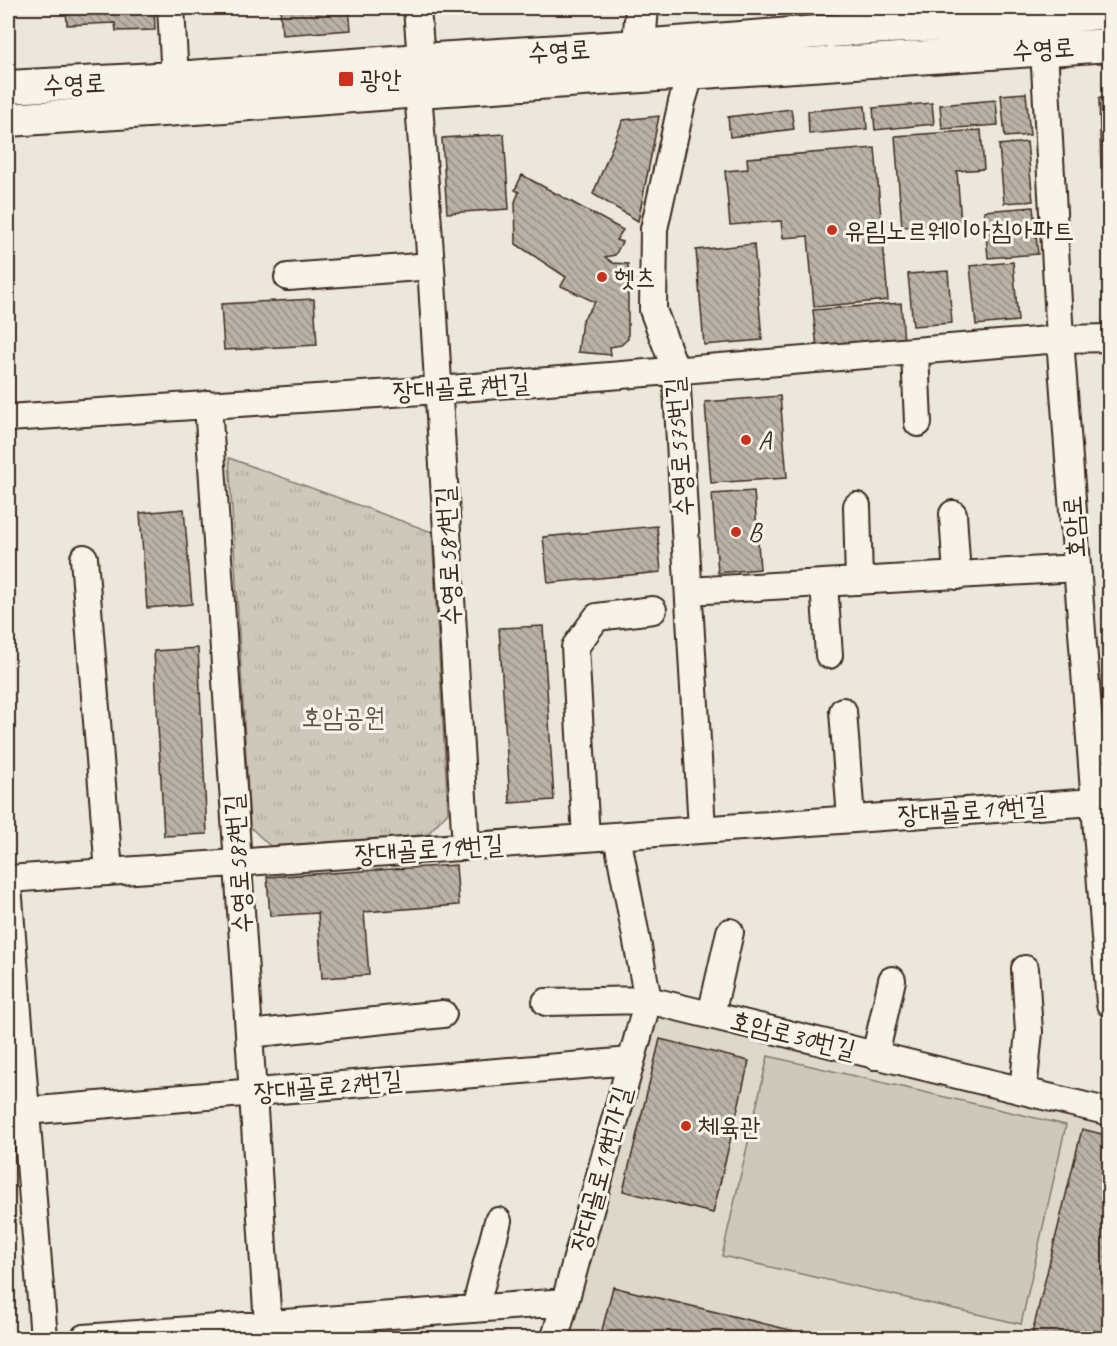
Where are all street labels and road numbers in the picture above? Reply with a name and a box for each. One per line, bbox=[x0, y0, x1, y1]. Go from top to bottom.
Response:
street label: 수영로 bbox=[1011, 30, 1075, 68]
street label: 수영로 bbox=[527, 32, 591, 70]
street label: 수영로 bbox=[42, 66, 106, 102]
street label: 장대골로7번길 bbox=[391, 366, 531, 408]
street label: 수영로575번길 bbox=[658, 376, 700, 518]
street label: 수영로581번길 bbox=[428, 485, 468, 627]
street label: 호암로 bbox=[1055, 495, 1093, 559]
street label: 장대골로19번길 bbox=[897, 788, 1048, 832]
street label: 수영로587번길 bbox=[217, 793, 259, 935]
street label: 장대골로19번길 bbox=[354, 827, 505, 871]
street label: 호암로30번길 bbox=[727, 1004, 859, 1067]
street label: 장대골로27번길 bbox=[252, 1063, 404, 1109]
street label: 장대골로19번가길 bbox=[563, 1083, 639, 1255]

